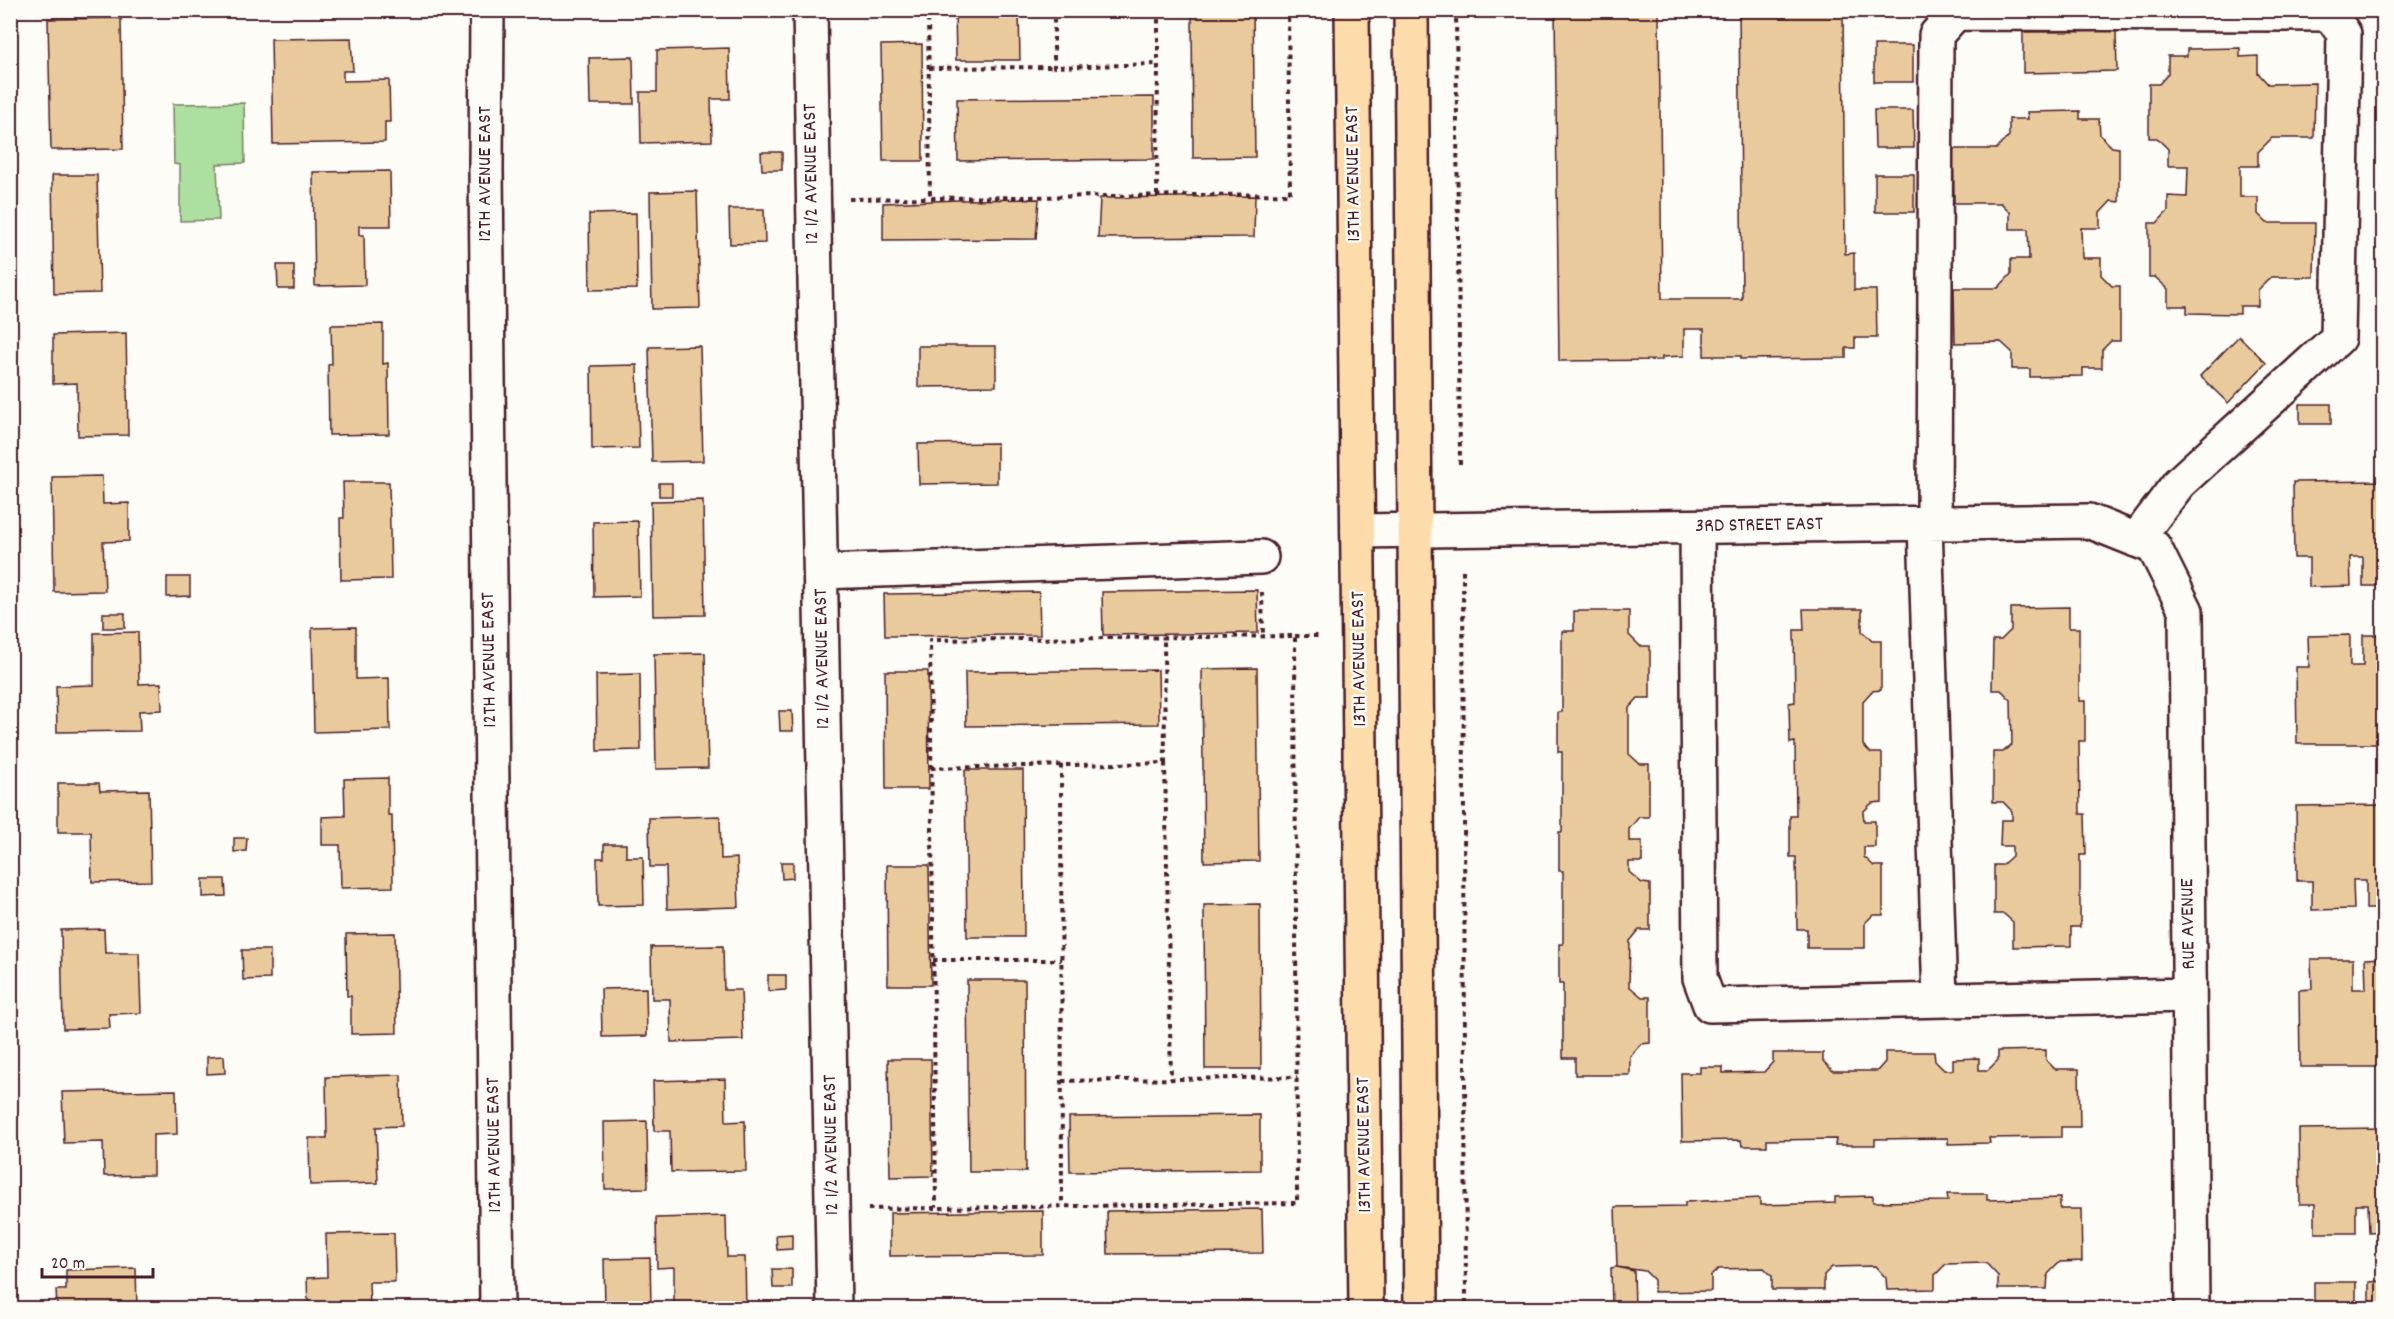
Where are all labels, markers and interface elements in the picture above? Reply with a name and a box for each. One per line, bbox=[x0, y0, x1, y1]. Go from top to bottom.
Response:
street label: 12 1/2 AVENUE EAST bbox=[797, 103, 827, 245]
street label: 12TH AVENUE EAST bbox=[472, 106, 500, 242]
street label: 13TH AVENUE EAST bbox=[1339, 106, 1369, 242]
street label: 3RD STREET EAST bbox=[1695, 511, 1823, 541]
street label: 12 1/2 AVENUE EAST bbox=[808, 588, 838, 730]
street label: 13TH AVENUE EAST bbox=[1345, 591, 1375, 727]
street label: 12TH AVENUE EAST bbox=[475, 592, 505, 728]
street label: RUE AVENUE bbox=[2174, 878, 2204, 970]
street label: 12 1/2 AVENUE EAST bbox=[817, 1074, 847, 1216]
street label: 12TH AVENUE EAST bbox=[480, 1077, 510, 1213]
street label: 13TH AVENUE EAST bbox=[1350, 1077, 1380, 1213]
scale bar bbox=[42, 1241, 153, 1279]
text: 20 m bbox=[51, 1252, 85, 1277]

